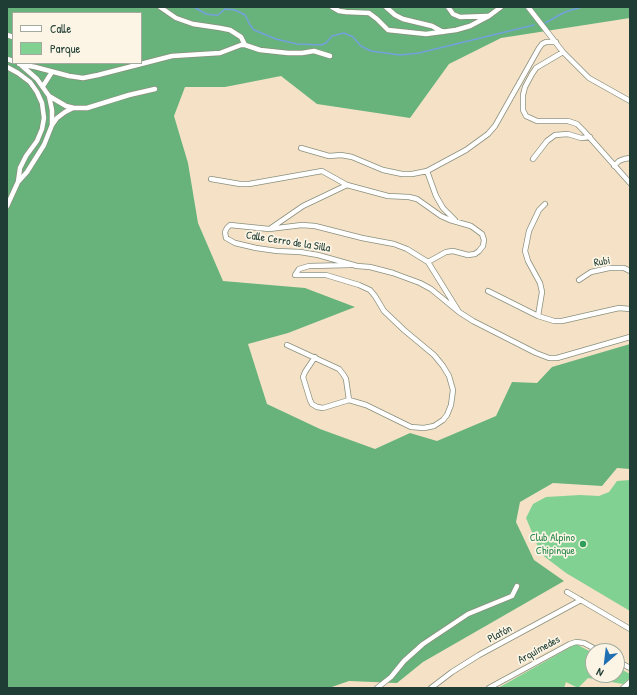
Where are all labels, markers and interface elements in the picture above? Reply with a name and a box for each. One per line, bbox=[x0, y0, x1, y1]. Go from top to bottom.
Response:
legend bbox=[12, 12, 142, 64]
text: Calle bbox=[50, 20, 71, 37]
text: Parque bbox=[50, 40, 80, 57]
street label: Calle Cerro de la Silla bbox=[245, 229, 331, 255]
street label: Rubi bbox=[593, 254, 611, 270]
place label: Club Alpino Chipinque bbox=[530, 531, 575, 557]
marker: Club Alpino Chipinque bbox=[578, 539, 588, 549]
street label: Platón bbox=[486, 622, 514, 646]
street label: Arquímedes bbox=[516, 633, 562, 667]
north arrow bbox=[585, 643, 625, 683]
text: N bbox=[594, 665, 606, 680]

